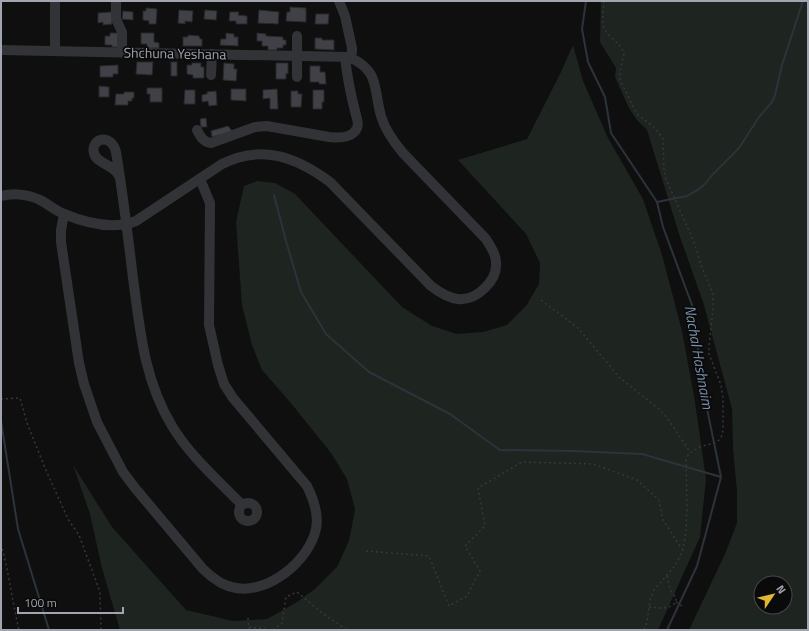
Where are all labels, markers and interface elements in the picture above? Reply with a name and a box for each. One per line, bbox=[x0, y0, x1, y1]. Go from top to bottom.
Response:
street label: Shchuna Yeshana bbox=[123, 42, 227, 64]
water label: Nachal Hashnaim bbox=[679, 303, 719, 411]
north arrow bbox=[753, 575, 793, 615]
text: N bbox=[772, 582, 790, 597]
scale bar bbox=[18, 589, 123, 615]
text: 100 m bbox=[24, 593, 57, 612]

